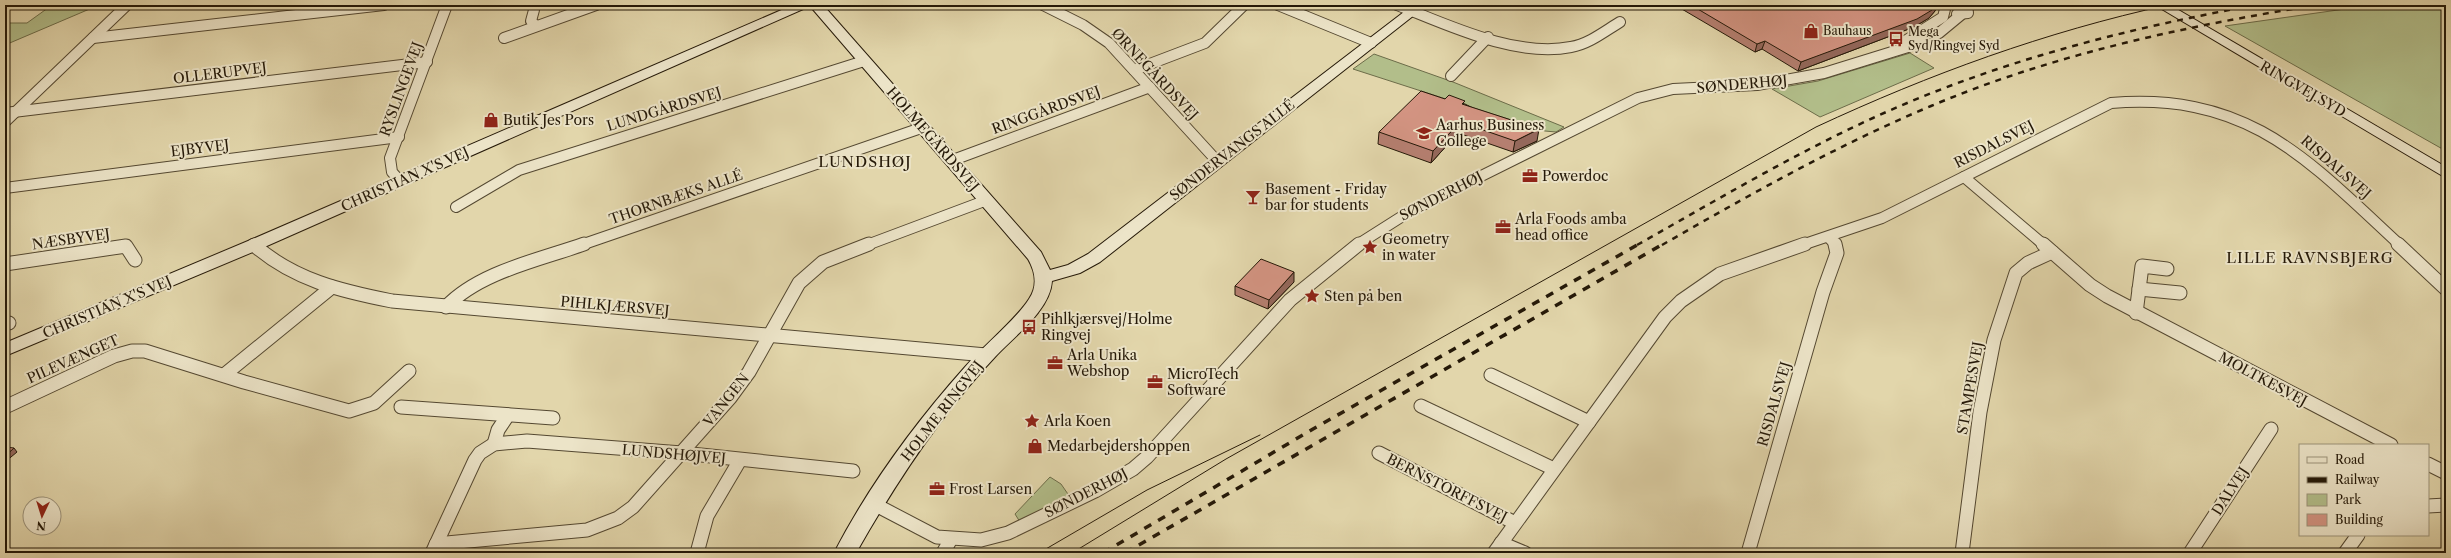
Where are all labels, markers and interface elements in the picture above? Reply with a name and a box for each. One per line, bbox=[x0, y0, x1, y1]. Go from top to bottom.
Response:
shop icon: Bauhaus bbox=[1802, 22, 1820, 40]
place label: Bauhaus bbox=[1823, 23, 1872, 38]
street label: ØRNEGÅRDSVEJ bbox=[1108, 24, 1203, 124]
place label: Mega Syd/Ringvej Syd bbox=[1908, 24, 2000, 53]
bus stop icon: Mega Syd/Ringvej Syd bbox=[1887, 30, 1905, 48]
street label: RYSLINGEVEJ bbox=[376, 39, 426, 139]
street label: RINGVEJ SYD bbox=[2257, 57, 2349, 121]
street label: OLLERUPVEJ bbox=[172, 58, 268, 88]
street label: SØNDERHØJ bbox=[1696, 71, 1788, 97]
street label: RINGGÅRDSVEJ bbox=[989, 81, 1103, 138]
street label: LUNDGÅRDSVEJ bbox=[604, 82, 724, 135]
street label: HOLMEGÅRDSVEJ bbox=[883, 82, 984, 195]
street label: SØNDERVANGS ALLÉ bbox=[1166, 95, 1298, 205]
shop icon: Butik Jes Pors bbox=[482, 111, 500, 129]
place label: Butik Jes Pors bbox=[503, 111, 594, 129]
place label: Aarhus Business College bbox=[1435, 116, 1544, 150]
street label: RISDALSVEJ bbox=[1951, 116, 2037, 172]
school or university icon: Aarhus Business College bbox=[1415, 124, 1433, 142]
street label: RISDALSVEJ bbox=[2297, 131, 2375, 203]
street label: EJBYVEJ bbox=[170, 135, 230, 161]
street label: CHRISTIAN X'S VEJ bbox=[338, 143, 472, 215]
district label: LUNDSHØJ bbox=[818, 152, 912, 171]
street label: THORNBÆKS ALLÉ bbox=[607, 166, 745, 228]
street label: SØNDERHØJ bbox=[1396, 167, 1486, 225]
office icon: Powerdoc bbox=[1521, 167, 1539, 185]
place label: Powerdoc bbox=[1542, 167, 1608, 185]
place label: Basement - Friday bar for students bbox=[1265, 180, 1387, 214]
bar icon: Basement - Friday bar for students bbox=[1244, 188, 1262, 206]
place label: Arla Foods amba head office bbox=[1514, 210, 1627, 244]
office icon: Arla Foods amba head office bbox=[1494, 218, 1512, 236]
street label: NÆSBYVEJ bbox=[31, 225, 111, 253]
place label: Geometry in water bbox=[1382, 230, 1449, 264]
place icon: Geometry in water bbox=[1361, 238, 1379, 256]
district label: LILLE RAVNSBJERG bbox=[2226, 248, 2394, 267]
street label: CHRISTIAN X'S VEJ bbox=[40, 272, 174, 342]
place icon: Sten på ben bbox=[1303, 287, 1321, 305]
place label: Sten på ben bbox=[1324, 287, 1403, 305]
street label: PIHLKJÆRSVEJ bbox=[560, 292, 670, 320]
place label: Pihlkjærsvej/Holme Ringvej bbox=[1041, 310, 1173, 344]
bus stop icon: Pihlkjærsvej/Holme Ringvej bbox=[1020, 318, 1038, 336]
street label: PILEVÆNGET bbox=[24, 330, 122, 387]
street label: STAMPESVEJ bbox=[1953, 340, 1987, 436]
place label: Arla Unika Webshop bbox=[1066, 346, 1138, 380]
street label: MOLTKESVEJ bbox=[2216, 348, 2310, 410]
office icon: Arla Unika Webshop bbox=[1046, 354, 1064, 372]
street label: HOLME RINGVEJ bbox=[897, 357, 987, 465]
street label: RISDALSVEJ bbox=[1753, 359, 1795, 449]
place label: MicroTech Software bbox=[1167, 365, 1239, 399]
street label: VANGEN bbox=[698, 369, 753, 431]
office icon: MicroTech Software bbox=[1146, 373, 1164, 391]
place icon: Arla Koen bbox=[1023, 412, 1041, 430]
place label: Arla Koen bbox=[1043, 412, 1111, 430]
shop icon: Medarbejdershoppen bbox=[1026, 437, 1044, 455]
place label: Medarbejdershoppen bbox=[1047, 437, 1191, 455]
street label: LUNDSHØJVEJ bbox=[621, 440, 727, 468]
legend bbox=[2299, 444, 2429, 536]
street label: BERNSTORFFSVEJ bbox=[1384, 450, 1510, 526]
text: Road bbox=[2335, 452, 2365, 467]
street label: DALVEJ bbox=[2208, 463, 2252, 519]
street label: SØNDERHØJ bbox=[1041, 464, 1131, 522]
text: Railway bbox=[2335, 472, 2380, 487]
office icon: Frost Larsen bbox=[928, 480, 946, 498]
place label: Frost Larsen bbox=[949, 480, 1032, 498]
text: Park bbox=[2335, 492, 2362, 507]
north arrow bbox=[22, 496, 62, 536]
text: Building bbox=[2335, 512, 2383, 527]
text: N bbox=[36, 519, 47, 533]

